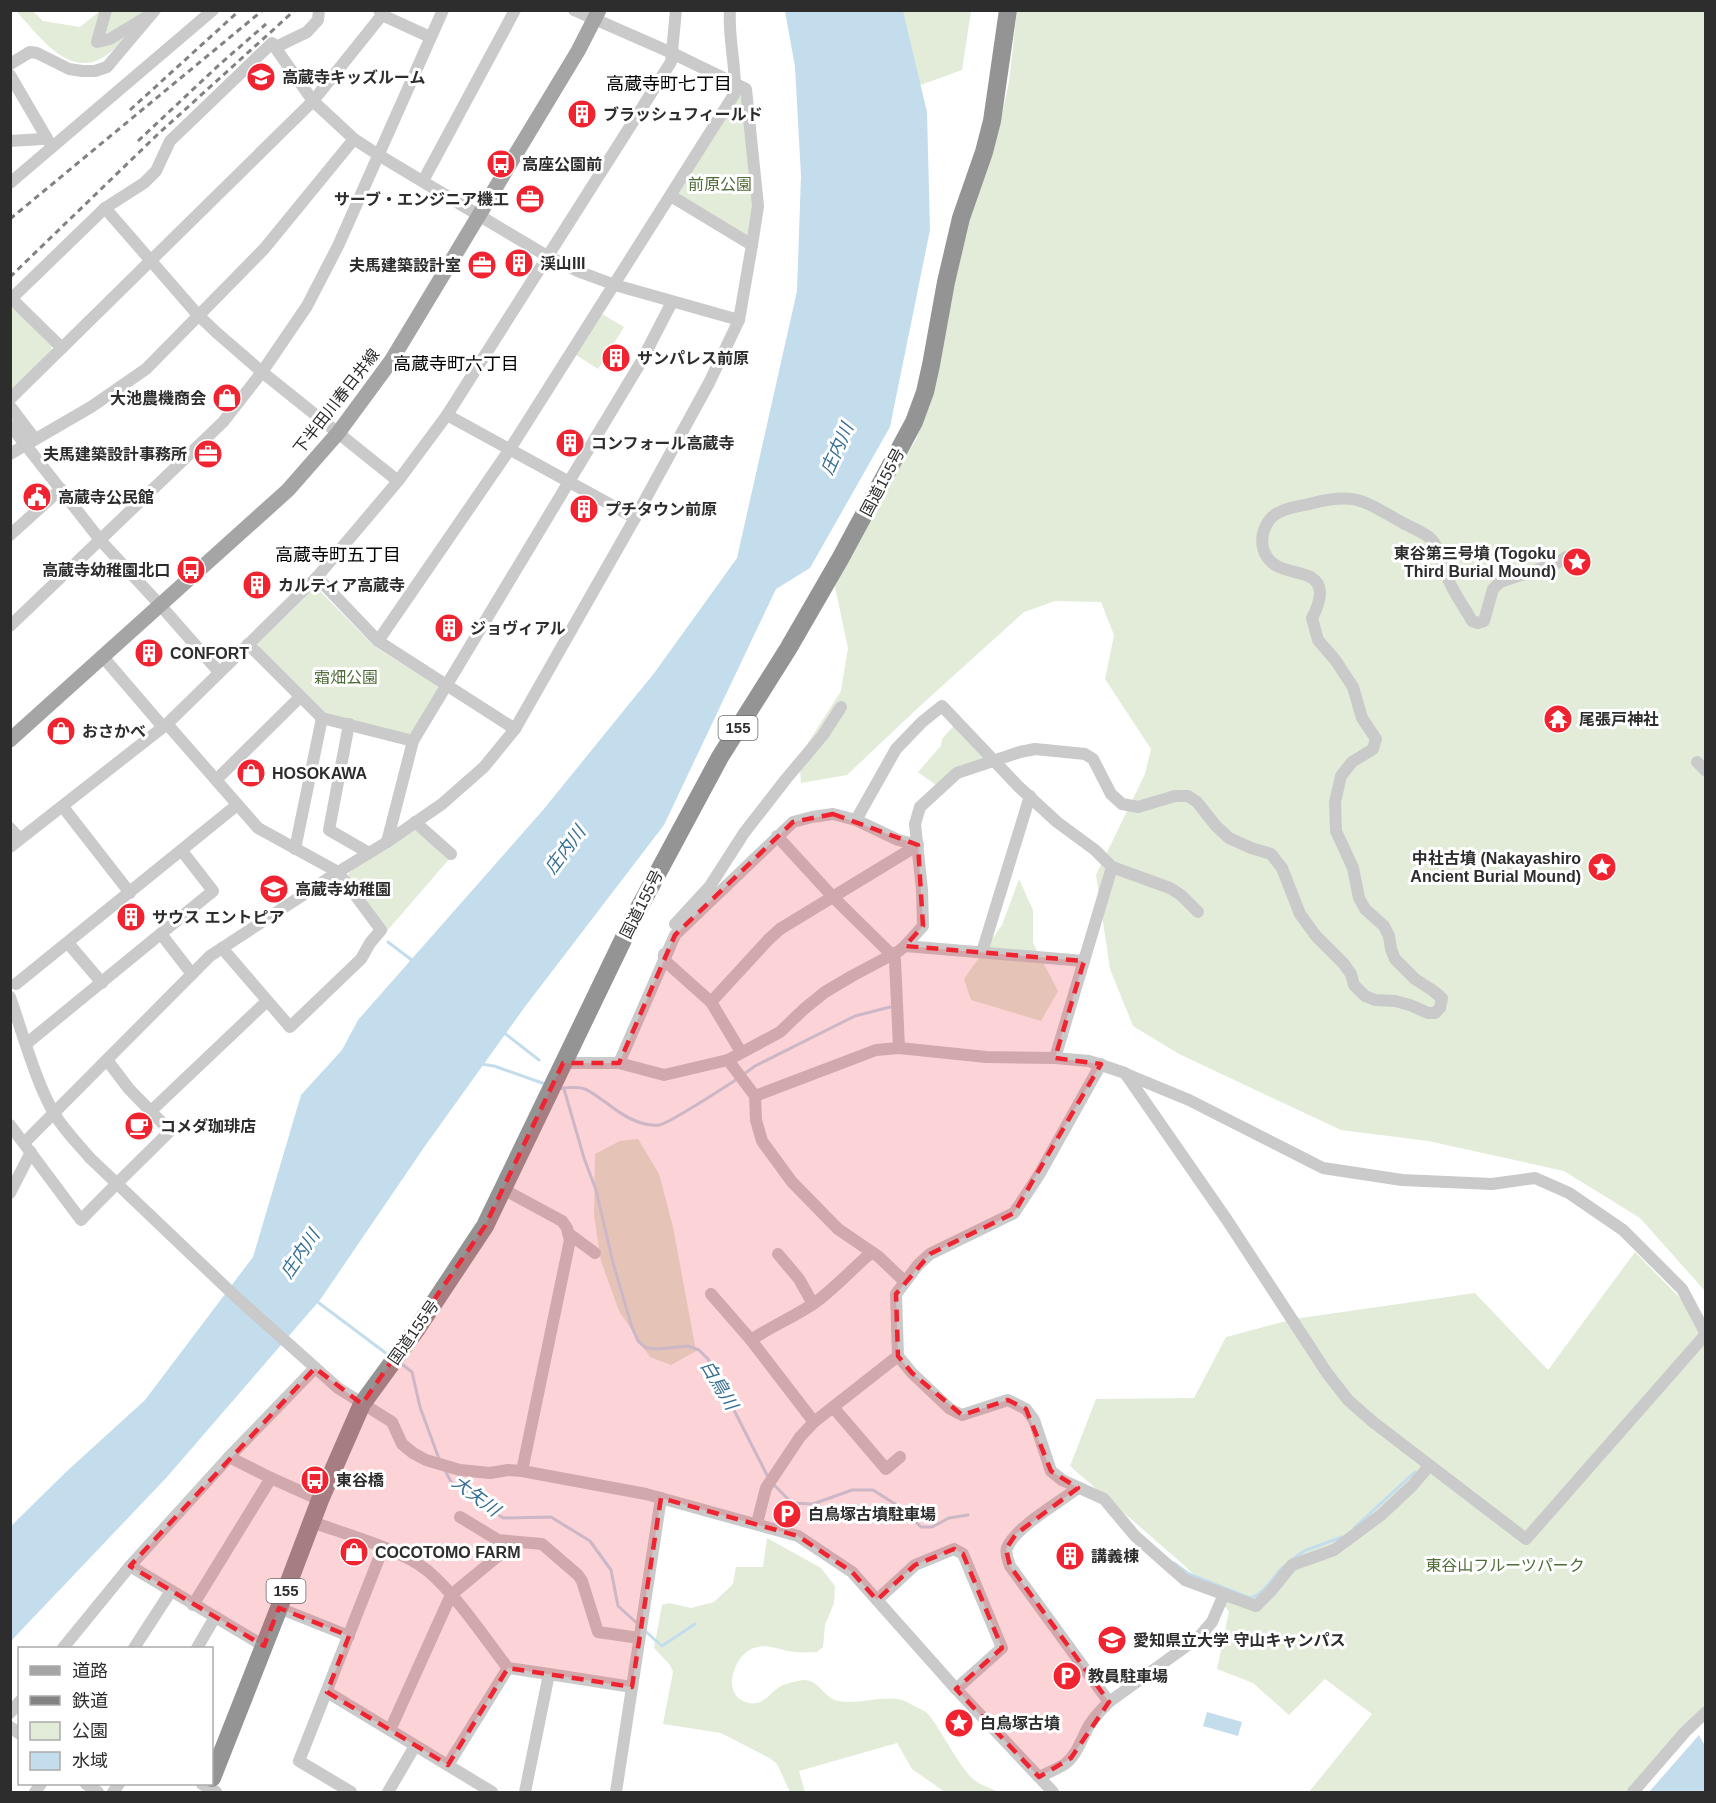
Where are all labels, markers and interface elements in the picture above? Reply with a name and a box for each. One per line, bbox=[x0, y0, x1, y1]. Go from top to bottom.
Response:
school or university icon: 高蔵寺キッズルーム bbox=[245, 61, 277, 93]
place label: 高蔵寺キッズルーム bbox=[282, 69, 426, 86]
district label: 高蔵寺町七丁目 bbox=[606, 74, 732, 94]
building icon: ブラッシュフィールド bbox=[566, 98, 598, 130]
place label: ブラッシュフィールド bbox=[603, 106, 763, 123]
bus stop icon: 高座公園前 bbox=[485, 148, 517, 180]
place label: 高座公園前 bbox=[522, 156, 602, 173]
park label: 前原公園 bbox=[688, 176, 752, 193]
office icon: サーブ・エンジニア機工 bbox=[514, 183, 546, 215]
place label: サーブ・エンジニア機工 bbox=[334, 190, 509, 208]
building icon: 渓山III bbox=[503, 247, 535, 279]
office icon: 夫馬建築設計室 bbox=[466, 249, 498, 281]
place label: 渓山III bbox=[540, 255, 585, 272]
place label: 夫馬建築設計室 bbox=[349, 257, 461, 274]
building icon: サンパレス前原 bbox=[600, 342, 632, 374]
street label: 下半田川春日井線 bbox=[290, 346, 382, 457]
place label: サンパレス前原 bbox=[637, 350, 749, 367]
district label: 高蔵寺町六丁目 bbox=[393, 354, 519, 374]
shop icon: 大池農機商会 bbox=[211, 382, 243, 414]
place label: 大池農機商会 bbox=[110, 389, 206, 407]
water label: 庄内川 bbox=[817, 418, 858, 478]
building icon: コンフォール高蔵寺 bbox=[554, 427, 586, 459]
place label: コンフォール高蔵寺 bbox=[591, 435, 735, 452]
office icon: 夫馬建築設計事務所 bbox=[192, 438, 224, 470]
street label: 国道155号 bbox=[857, 445, 907, 519]
place label: 夫馬建築設計事務所 bbox=[43, 446, 187, 463]
public building icon: 高蔵寺公民館 bbox=[21, 481, 53, 513]
place label: 高蔵寺公民館 bbox=[58, 489, 154, 506]
building icon: プチタウン前原 bbox=[568, 493, 600, 525]
place label: プチタウン前原 bbox=[605, 501, 717, 518]
district label: 高蔵寺町五丁目 bbox=[275, 545, 401, 565]
place label: 東谷第三号墳 (Togoku Third Burial Mound) bbox=[1394, 545, 1556, 580]
place icon: 東谷第三号墳 (Togoku Third Burial Mound) bbox=[1561, 546, 1593, 578]
bus stop icon: 高蔵寺幼稚園北口 bbox=[175, 554, 207, 586]
place label: 高蔵寺幼稚園北口 bbox=[42, 562, 170, 579]
building icon: カルティア高蔵寺 bbox=[241, 569, 273, 601]
place label: カルティア高蔵寺 bbox=[278, 577, 405, 594]
building icon: ジョヴィアル bbox=[433, 612, 465, 644]
place label: ジョヴィアル bbox=[470, 620, 566, 637]
building icon: CONFORT bbox=[133, 637, 165, 669]
place label: CONFORT bbox=[170, 645, 249, 662]
park label: 霜畑公園 bbox=[314, 669, 378, 686]
temple icon: 尾張戸神社 bbox=[1542, 703, 1574, 735]
place label: 尾張戸神社 bbox=[1579, 710, 1659, 728]
shop icon: おさかべ bbox=[45, 715, 77, 747]
road number: 155 bbox=[718, 716, 758, 740]
place label: おさかべ bbox=[82, 723, 146, 740]
shop icon: HOSOKAWA bbox=[235, 757, 267, 789]
place label: HOSOKAWA bbox=[272, 765, 368, 782]
water label: 庄内川 bbox=[541, 821, 590, 878]
place label: 中社古墳 (Nakayashiro Ancient Burial Mound) bbox=[1410, 849, 1581, 885]
place icon: 中社古墳 (Nakayashiro Ancient Burial Mound) bbox=[1586, 851, 1618, 883]
street label: 国道155号 bbox=[617, 867, 666, 941]
school or university icon: 高蔵寺幼稚園 bbox=[258, 873, 290, 905]
place label: 高蔵寺幼稚園 bbox=[295, 881, 391, 898]
building icon: サウス エントピア bbox=[115, 901, 147, 933]
place label: サウス エントピア bbox=[152, 909, 284, 926]
cafe icon: コメダ珈琲店 bbox=[123, 1110, 155, 1142]
place label: コメダ珈琲店 bbox=[160, 1118, 256, 1135]
water label: 庄内川 bbox=[277, 1224, 325, 1282]
street label: 国道155号 bbox=[385, 1297, 442, 1368]
water label: 白鳥川 bbox=[697, 1357, 743, 1415]
bus stop icon: 東谷橋 bbox=[299, 1464, 331, 1496]
place label: 東谷橋 bbox=[336, 1472, 384, 1489]
water label: 大矢川 bbox=[448, 1472, 505, 1521]
parking icon: 白鳥塚古墳駐車場 bbox=[771, 1498, 803, 1530]
place label: 白鳥塚古墳駐車場 bbox=[808, 1505, 936, 1523]
shop icon: COCOTOMO FARM bbox=[338, 1536, 370, 1568]
building icon: 講義棟 bbox=[1054, 1540, 1086, 1572]
place label: COCOTOMO FARM bbox=[375, 1544, 520, 1561]
place label: 講義棟 bbox=[1091, 1547, 1139, 1565]
park label: 東谷山フルーツパーク bbox=[1425, 1557, 1585, 1574]
road number: 155 bbox=[266, 1579, 306, 1603]
school or university icon: 愛知県立大学 守山キャンパス bbox=[1096, 1624, 1128, 1656]
place label: 愛知県立大学 守山キャンパス bbox=[1133, 1632, 1345, 1649]
legend bbox=[18, 1647, 213, 1785]
parking icon: 教員駐車場 bbox=[1051, 1660, 1083, 1692]
text: 道路 bbox=[72, 1661, 108, 1681]
place label: 教員駐車場 bbox=[1088, 1668, 1168, 1685]
text: 鉄道 bbox=[72, 1691, 108, 1711]
place icon: 白鳥塚古墳 bbox=[943, 1707, 975, 1739]
place label: 白鳥塚古墳 bbox=[980, 1714, 1060, 1732]
text: 公園 bbox=[72, 1721, 108, 1741]
text: 水域 bbox=[72, 1751, 108, 1771]

